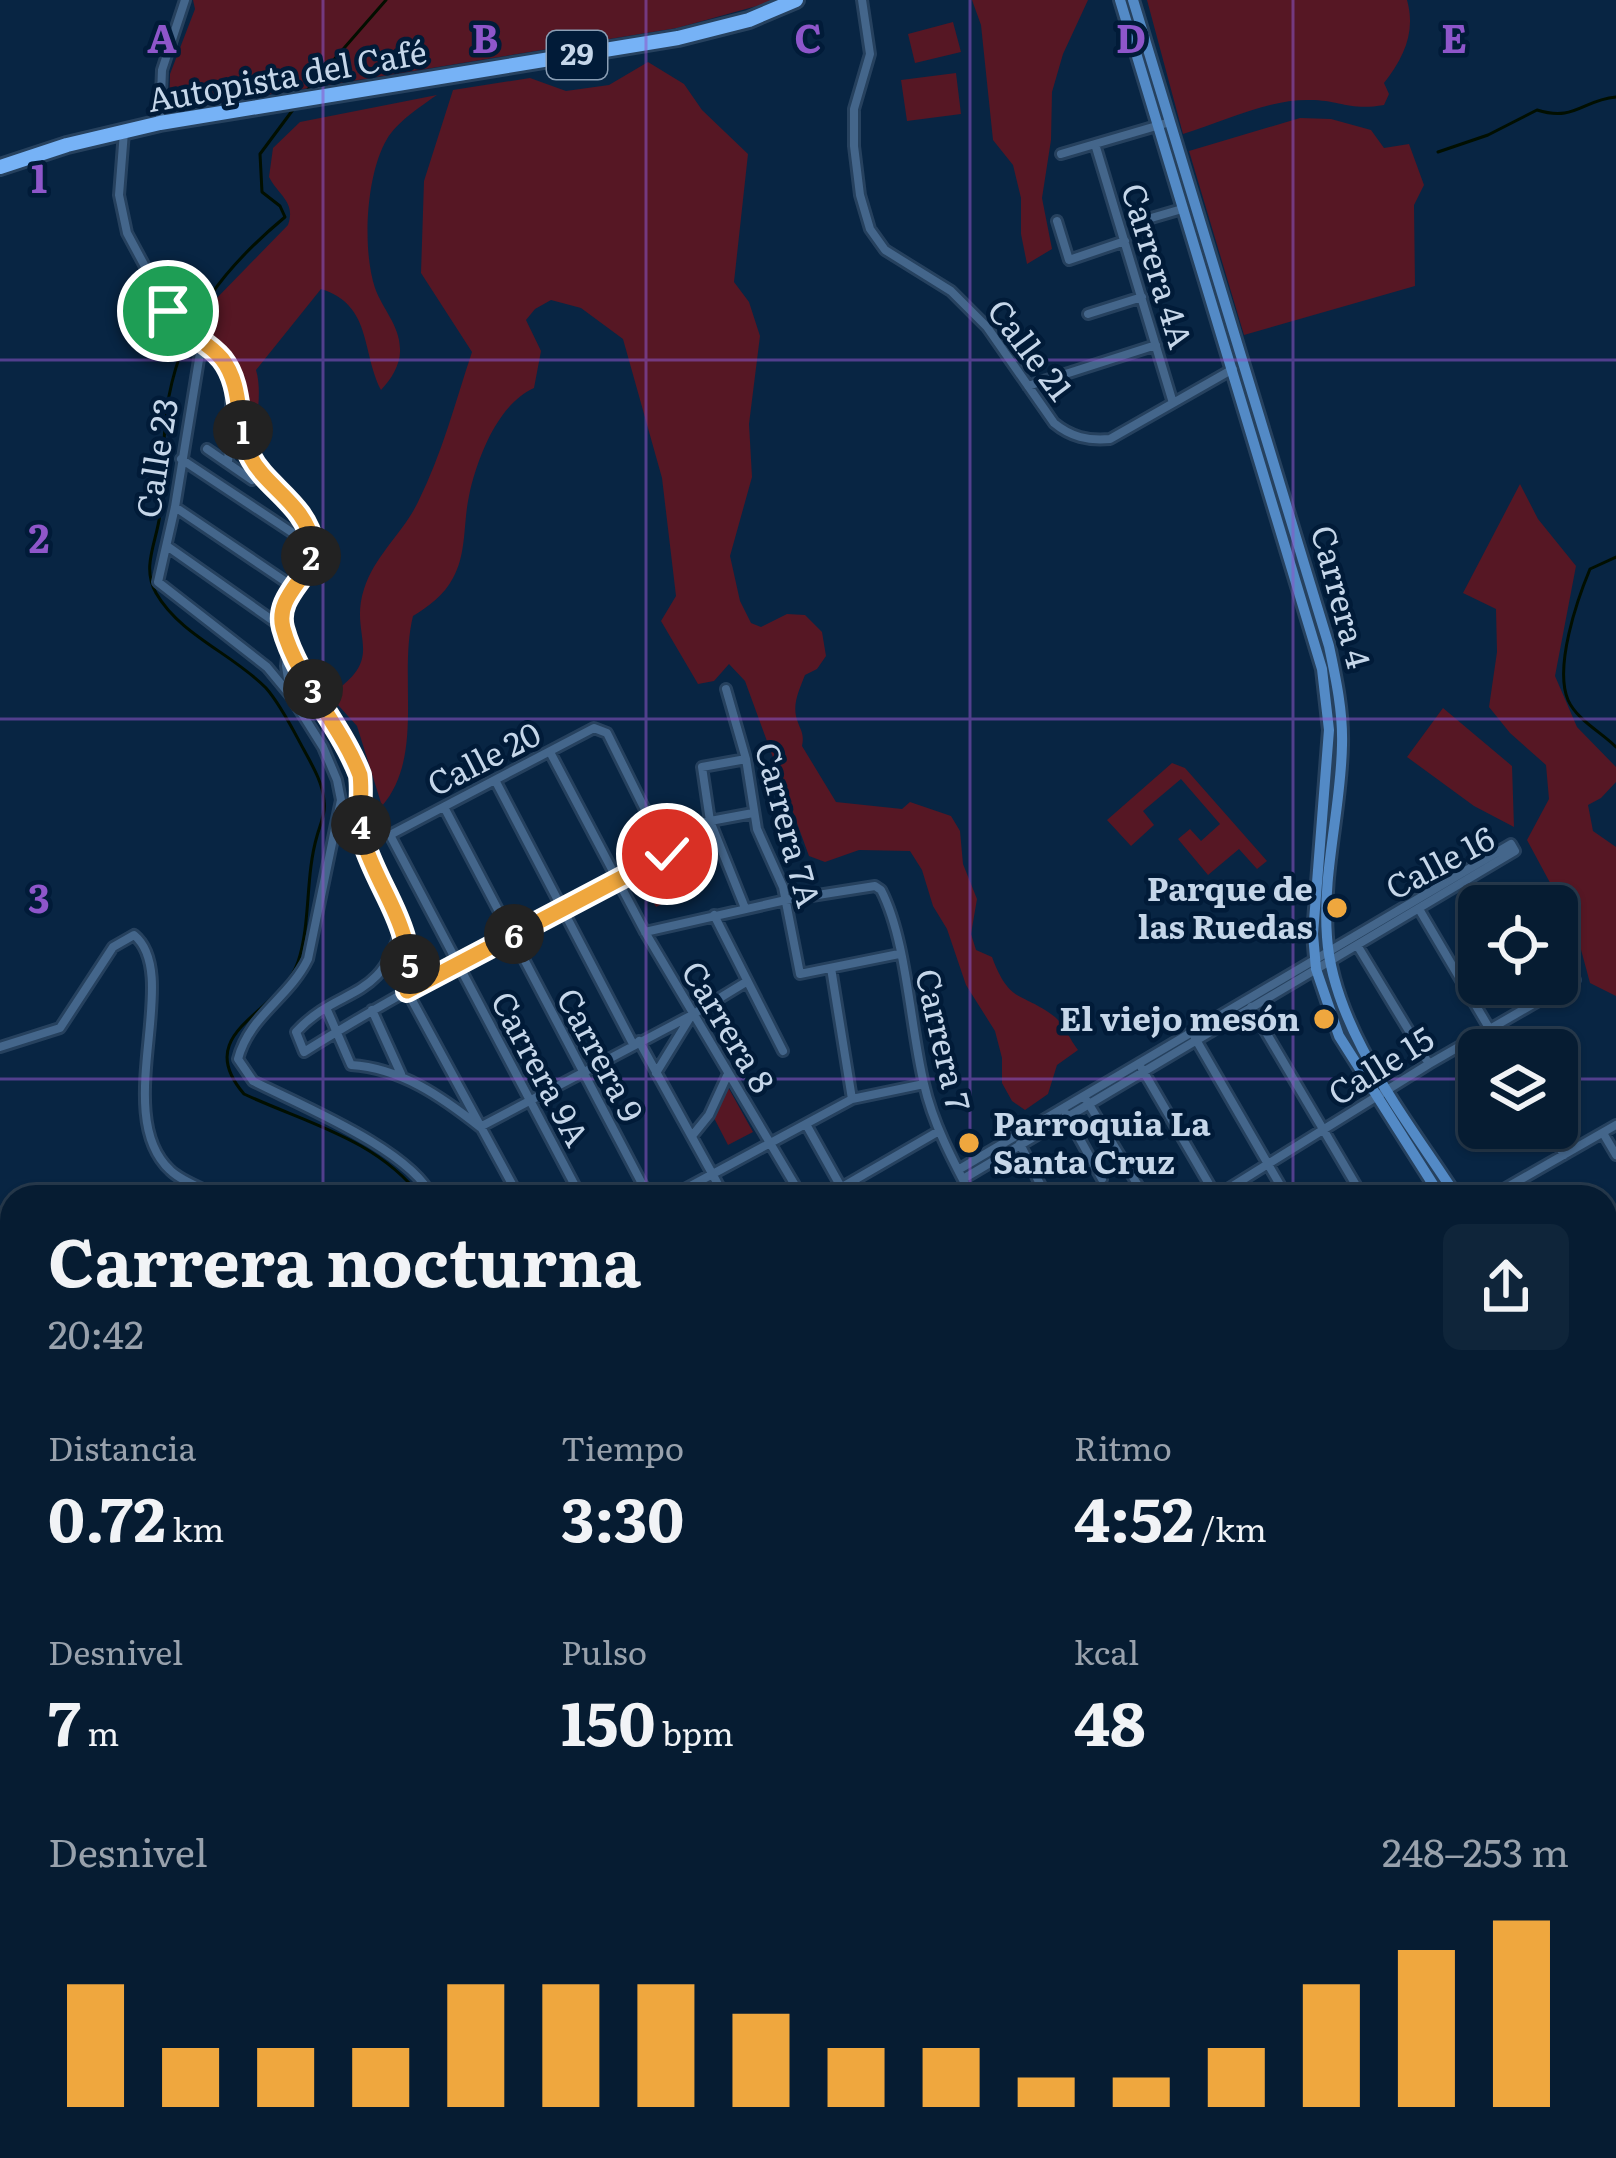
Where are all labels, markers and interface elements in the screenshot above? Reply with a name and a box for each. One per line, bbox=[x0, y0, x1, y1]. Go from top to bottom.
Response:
text: B bbox=[472, 7, 498, 65]
text: C bbox=[794, 7, 822, 65]
text: D bbox=[1116, 7, 1146, 65]
text: E bbox=[1441, 7, 1467, 65]
road number: 29 bbox=[547, 31, 607, 79]
street label: Autopista del Café bbox=[144, 32, 430, 120]
text: 1 bbox=[31, 147, 47, 205]
street label: Carrera 4A bbox=[1111, 177, 1208, 354]
pin bbox=[117, 260, 219, 362]
icon: arrive bbox=[135, 278, 201, 344]
street label: Calle 21 bbox=[977, 287, 1087, 410]
street label: Calle 23 bbox=[121, 394, 188, 521]
pin: 1 bbox=[213, 400, 273, 460]
text: 1 bbox=[236, 405, 250, 454]
text: 2 bbox=[29, 507, 49, 565]
street label: Carrera 4 bbox=[1301, 519, 1386, 673]
pin: 2 bbox=[281, 526, 341, 586]
text: 2 bbox=[302, 531, 320, 580]
pin: 3 bbox=[283, 659, 343, 719]
text: 3 bbox=[304, 664, 322, 713]
street label: Calle 20 bbox=[417, 707, 548, 806]
street label: Carrera 7A bbox=[745, 736, 836, 912]
pin: 4 bbox=[331, 795, 391, 855]
text: 4 bbox=[351, 800, 371, 849]
pin bbox=[616, 803, 718, 905]
street label: Calle 16 bbox=[1376, 812, 1502, 910]
icon: check bbox=[634, 821, 700, 887]
place label: Parque de las Ruedas bbox=[1138, 862, 1313, 949]
text: 3 bbox=[28, 867, 50, 925]
map controls bbox=[1458, 885, 1578, 1149]
button: locate bbox=[1458, 885, 1578, 1005]
marker: Parque de las Ruedas bbox=[1324, 895, 1350, 921]
pin: 6 bbox=[484, 904, 544, 964]
text: 6 bbox=[504, 909, 524, 958]
pin: 5 bbox=[380, 934, 440, 994]
text: 5 bbox=[401, 939, 419, 988]
street label: Carrera 8 bbox=[672, 950, 789, 1101]
street label: Carrera 7 bbox=[905, 963, 986, 1116]
street label: Carrera 9 bbox=[547, 978, 658, 1129]
street label: Carrera 9A bbox=[481, 982, 604, 1154]
place label: El viejo mesón bbox=[1059, 992, 1300, 1041]
marker: El viejo mesón bbox=[1311, 1006, 1337, 1032]
street label: Calle 15 bbox=[1317, 1012, 1442, 1115]
button: layers bbox=[1458, 1029, 1578, 1149]
place label: Parroquia La Santa Cruz bbox=[993, 1097, 1211, 1184]
marker: Parroquia La Santa Cruz bbox=[956, 1130, 982, 1156]
text: Carrera nocturna bbox=[48, 1209, 641, 1307]
button: share bbox=[1443, 1224, 1569, 1350]
text: 20:42 bbox=[48, 1303, 144, 1361]
text: Distancia bbox=[48, 1422, 196, 1471]
text: Tiempo bbox=[561, 1422, 684, 1471]
text: Ritmo bbox=[1074, 1422, 1172, 1471]
text: 0.72 bbox=[48, 1471, 166, 1560]
text: 3:30 bbox=[561, 1471, 684, 1560]
text: 4:52 bbox=[1074, 1471, 1194, 1560]
text: km bbox=[166, 1503, 224, 1552]
text: /km bbox=[1194, 1503, 1267, 1552]
text: Desnivel bbox=[48, 1626, 183, 1675]
text: Pulso bbox=[561, 1626, 647, 1675]
text: kcal bbox=[1074, 1626, 1139, 1675]
text: 7 bbox=[48, 1675, 81, 1764]
text: 150 bbox=[561, 1675, 655, 1764]
text: 48 bbox=[1074, 1675, 1146, 1764]
text: m bbox=[81, 1707, 119, 1756]
text: bpm bbox=[655, 1707, 734, 1756]
text: Desnivel bbox=[48, 1821, 208, 1879]
text: 248–253 m bbox=[1382, 1821, 1569, 1879]

